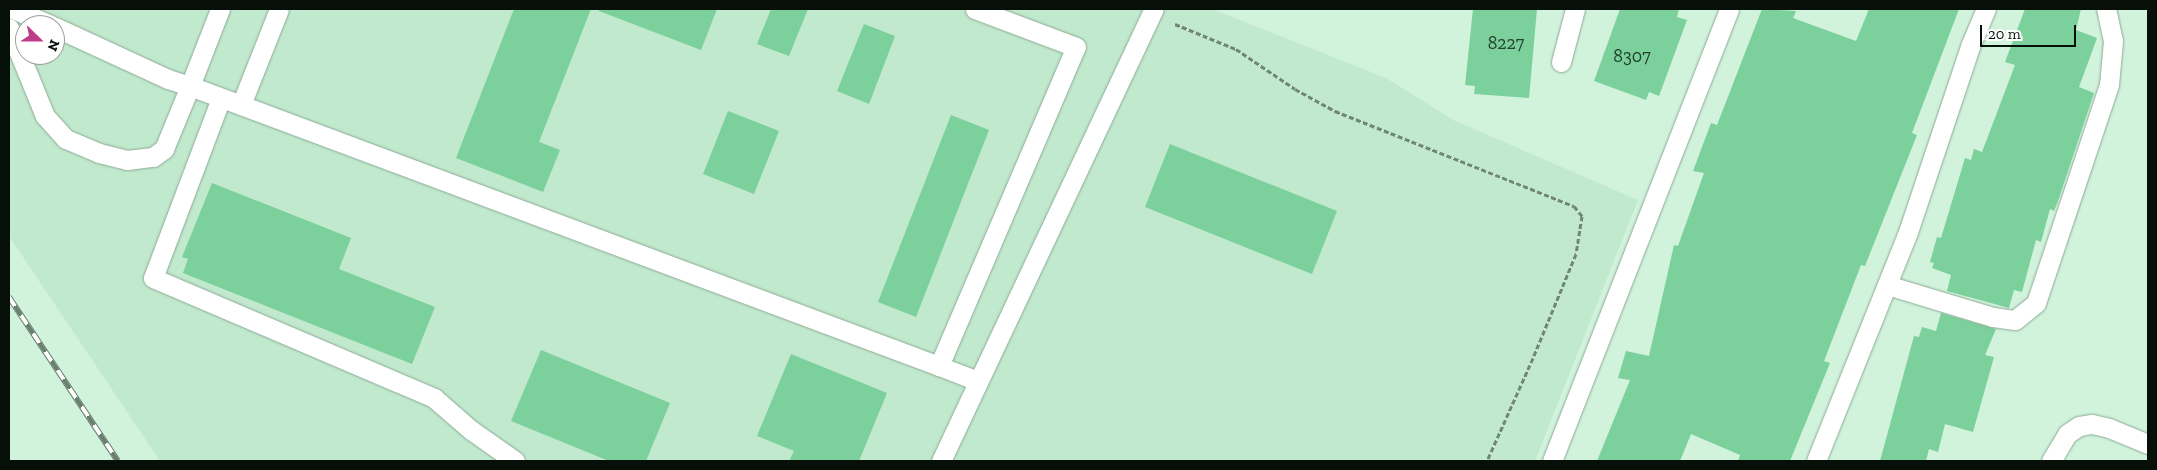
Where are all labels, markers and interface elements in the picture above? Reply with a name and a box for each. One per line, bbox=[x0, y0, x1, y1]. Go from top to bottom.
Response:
north arrow bbox=[15, 15, 65, 65]
scale bar bbox=[1982, 15, 2078, 47]
text: 20 m bbox=[1988, 25, 2021, 43]
house number: 8227 bbox=[1488, 32, 1524, 54]
text: N bbox=[44, 37, 63, 54]
house number: 8307 bbox=[1613, 45, 1651, 67]

